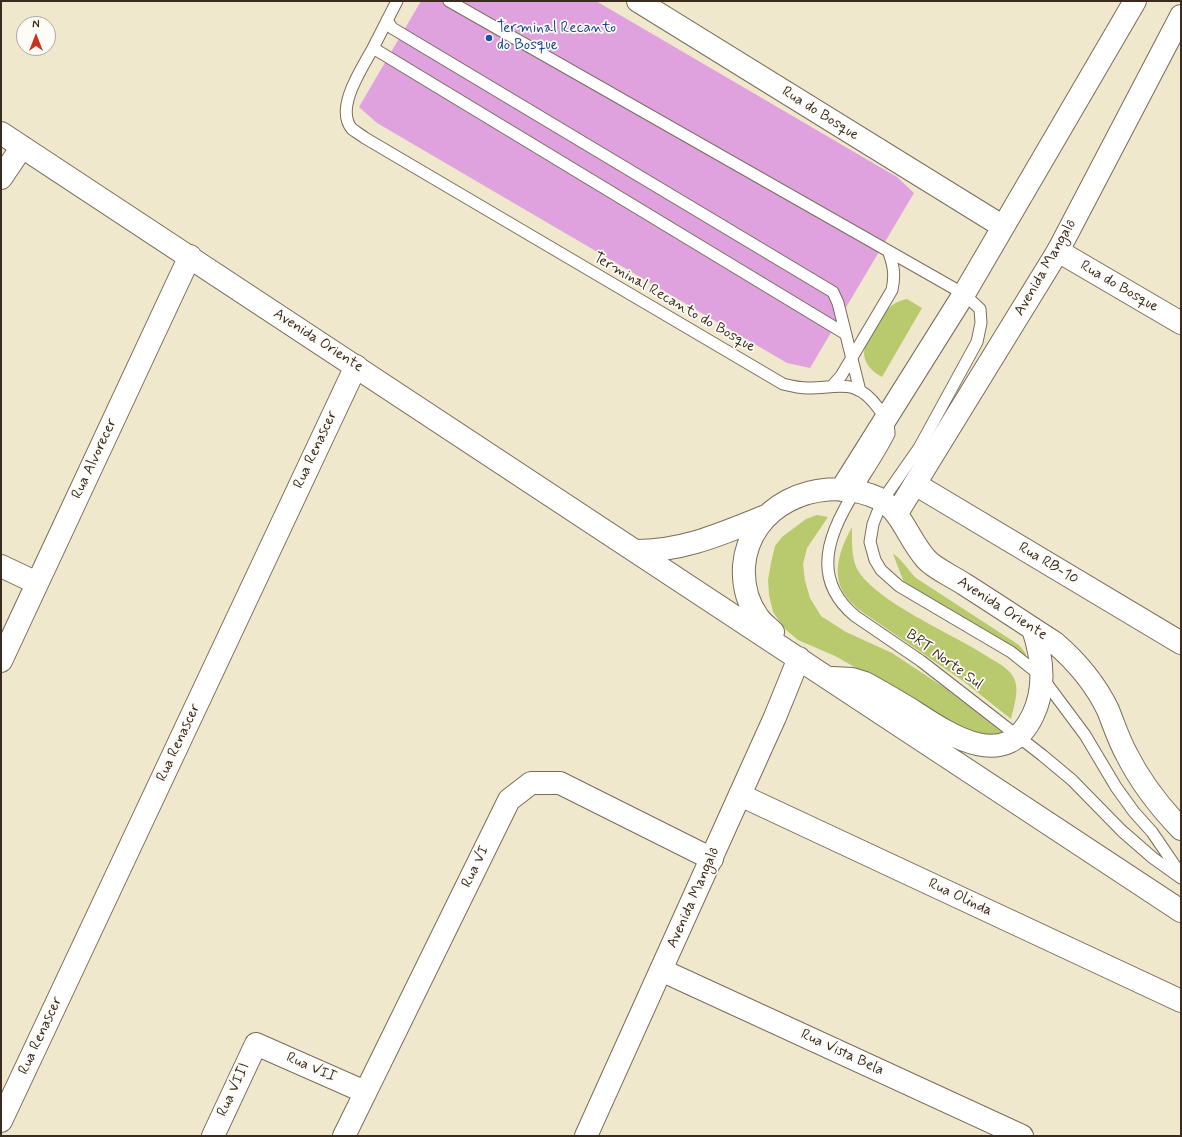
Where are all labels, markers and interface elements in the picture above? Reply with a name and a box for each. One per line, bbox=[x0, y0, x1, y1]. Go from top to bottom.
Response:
north arrow bbox=[16, 16, 56, 56]
text: N bbox=[32, 18, 40, 32]
place label: Terminal Recanto do Bosque bbox=[497, 20, 616, 55]
marker: Terminal Recanto do Bosque bbox=[484, 33, 494, 43]
street label: Rua do Bosque bbox=[778, 83, 862, 145]
street label: Avenida Mangalô bbox=[1011, 217, 1081, 319]
street label: Terminal Recanto do Bosque bbox=[590, 249, 758, 357]
street label: Rua do Bosque bbox=[1077, 257, 1161, 317]
street label: Avenida Oriente bbox=[270, 305, 366, 377]
street label: Rua Renascer bbox=[290, 408, 342, 492]
street label: Rua Alvorecer bbox=[69, 416, 121, 502]
street label: Rua RB-10 bbox=[1015, 539, 1081, 589]
street label: Avenida Oriente bbox=[954, 573, 1050, 645]
street label: BRT Norte Sul bbox=[902, 626, 986, 694]
street label: Rua Renascer bbox=[153, 701, 205, 785]
street label: Rua VI bbox=[458, 843, 494, 891]
street label: Avenida Mangalô bbox=[664, 845, 724, 951]
street label: Rua Olinda bbox=[925, 875, 995, 921]
street label: Rua Renascer bbox=[15, 994, 67, 1078]
street label: Rua Vista Bela bbox=[798, 1026, 886, 1080]
street label: Rua VII bbox=[283, 1049, 339, 1087]
street label: Rua VIII bbox=[214, 1060, 254, 1120]

